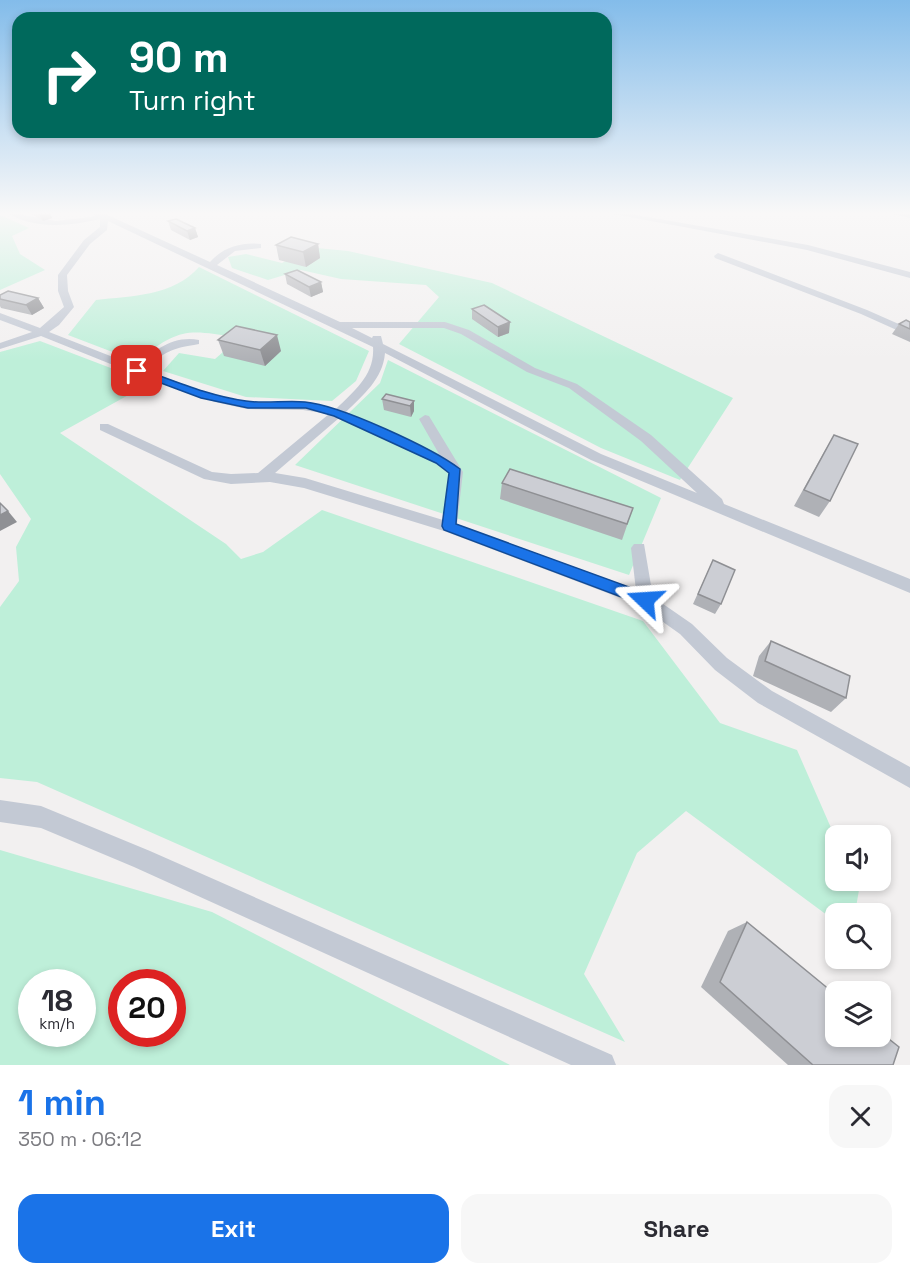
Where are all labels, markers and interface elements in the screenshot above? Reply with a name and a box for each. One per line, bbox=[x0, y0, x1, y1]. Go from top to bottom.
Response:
text: 90 m bbox=[129, 31, 229, 84]
icon: right bbox=[30, 36, 108, 114]
text: Turn right bbox=[129, 83, 256, 118]
pin bbox=[111, 345, 162, 396]
icon: arrive bbox=[120, 354, 153, 387]
position arrow bbox=[613, 568, 677, 632]
map controls bbox=[825, 825, 891, 1047]
button: sound bbox=[825, 825, 891, 891]
button: search bbox=[825, 903, 891, 969]
speed limit sign: 20 bbox=[108, 969, 186, 1047]
text: 18 bbox=[41, 981, 73, 1020]
button: layers bbox=[825, 981, 891, 1047]
text: km/h bbox=[39, 1014, 75, 1033]
text: 1 min bbox=[18, 1080, 106, 1126]
button: close bbox=[829, 1085, 892, 1148]
text: 350 m · 06:12 bbox=[18, 1126, 142, 1152]
button: Exit bbox=[18, 1194, 449, 1263]
button: Share bbox=[461, 1194, 892, 1263]

